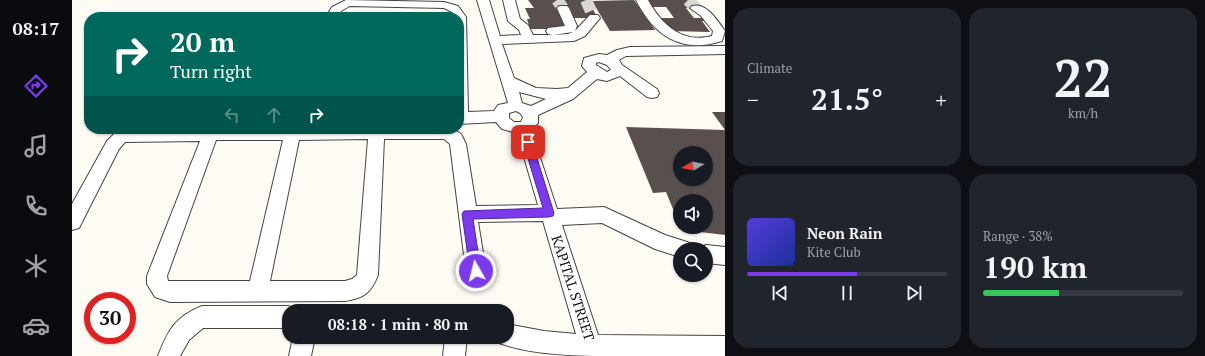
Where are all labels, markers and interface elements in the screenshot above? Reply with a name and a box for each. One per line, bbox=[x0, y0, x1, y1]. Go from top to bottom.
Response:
text: 08:17 bbox=[13, 16, 59, 40]
text: 20 m bbox=[170, 23, 235, 60]
icon: right bbox=[104, 28, 156, 80]
text: 22 bbox=[1054, 43, 1112, 112]
text: Turn right bbox=[170, 59, 252, 83]
text: Climate bbox=[747, 59, 792, 77]
icon: directions bbox=[22, 72, 50, 100]
text: 21.5° bbox=[811, 79, 883, 119]
text: − bbox=[747, 85, 759, 114]
text: + bbox=[935, 85, 947, 114]
icon: left bbox=[221, 104, 243, 126]
icon: ahead bbox=[263, 104, 285, 126]
icon: right bbox=[305, 104, 327, 126]
text: km/h bbox=[1068, 104, 1098, 122]
pin bbox=[511, 125, 545, 159]
icon: arrive bbox=[517, 131, 539, 153]
icon: music bbox=[22, 132, 50, 160]
north arrow bbox=[673, 146, 713, 186]
map controls bbox=[673, 146, 713, 282]
icon: phone bbox=[22, 192, 50, 220]
button: sound bbox=[673, 194, 713, 234]
text: Neon Rain bbox=[807, 223, 883, 243]
text: Range · 38% bbox=[983, 227, 1053, 245]
street label: KAPITAL STREET bbox=[547, 233, 600, 343]
button: search bbox=[673, 242, 713, 282]
text: Kite Club bbox=[807, 243, 861, 261]
text: 190 km bbox=[983, 247, 1087, 287]
position arrow bbox=[455, 250, 497, 292]
icon: climate bbox=[22, 252, 50, 280]
icon: previous bbox=[769, 282, 791, 304]
icon: pause bbox=[836, 282, 858, 304]
icon: next bbox=[903, 282, 925, 304]
speed limit sign: 30 bbox=[84, 292, 136, 344]
icon: car bbox=[22, 312, 50, 340]
text: 08:18 · 1 min · 80 m bbox=[328, 314, 468, 334]

